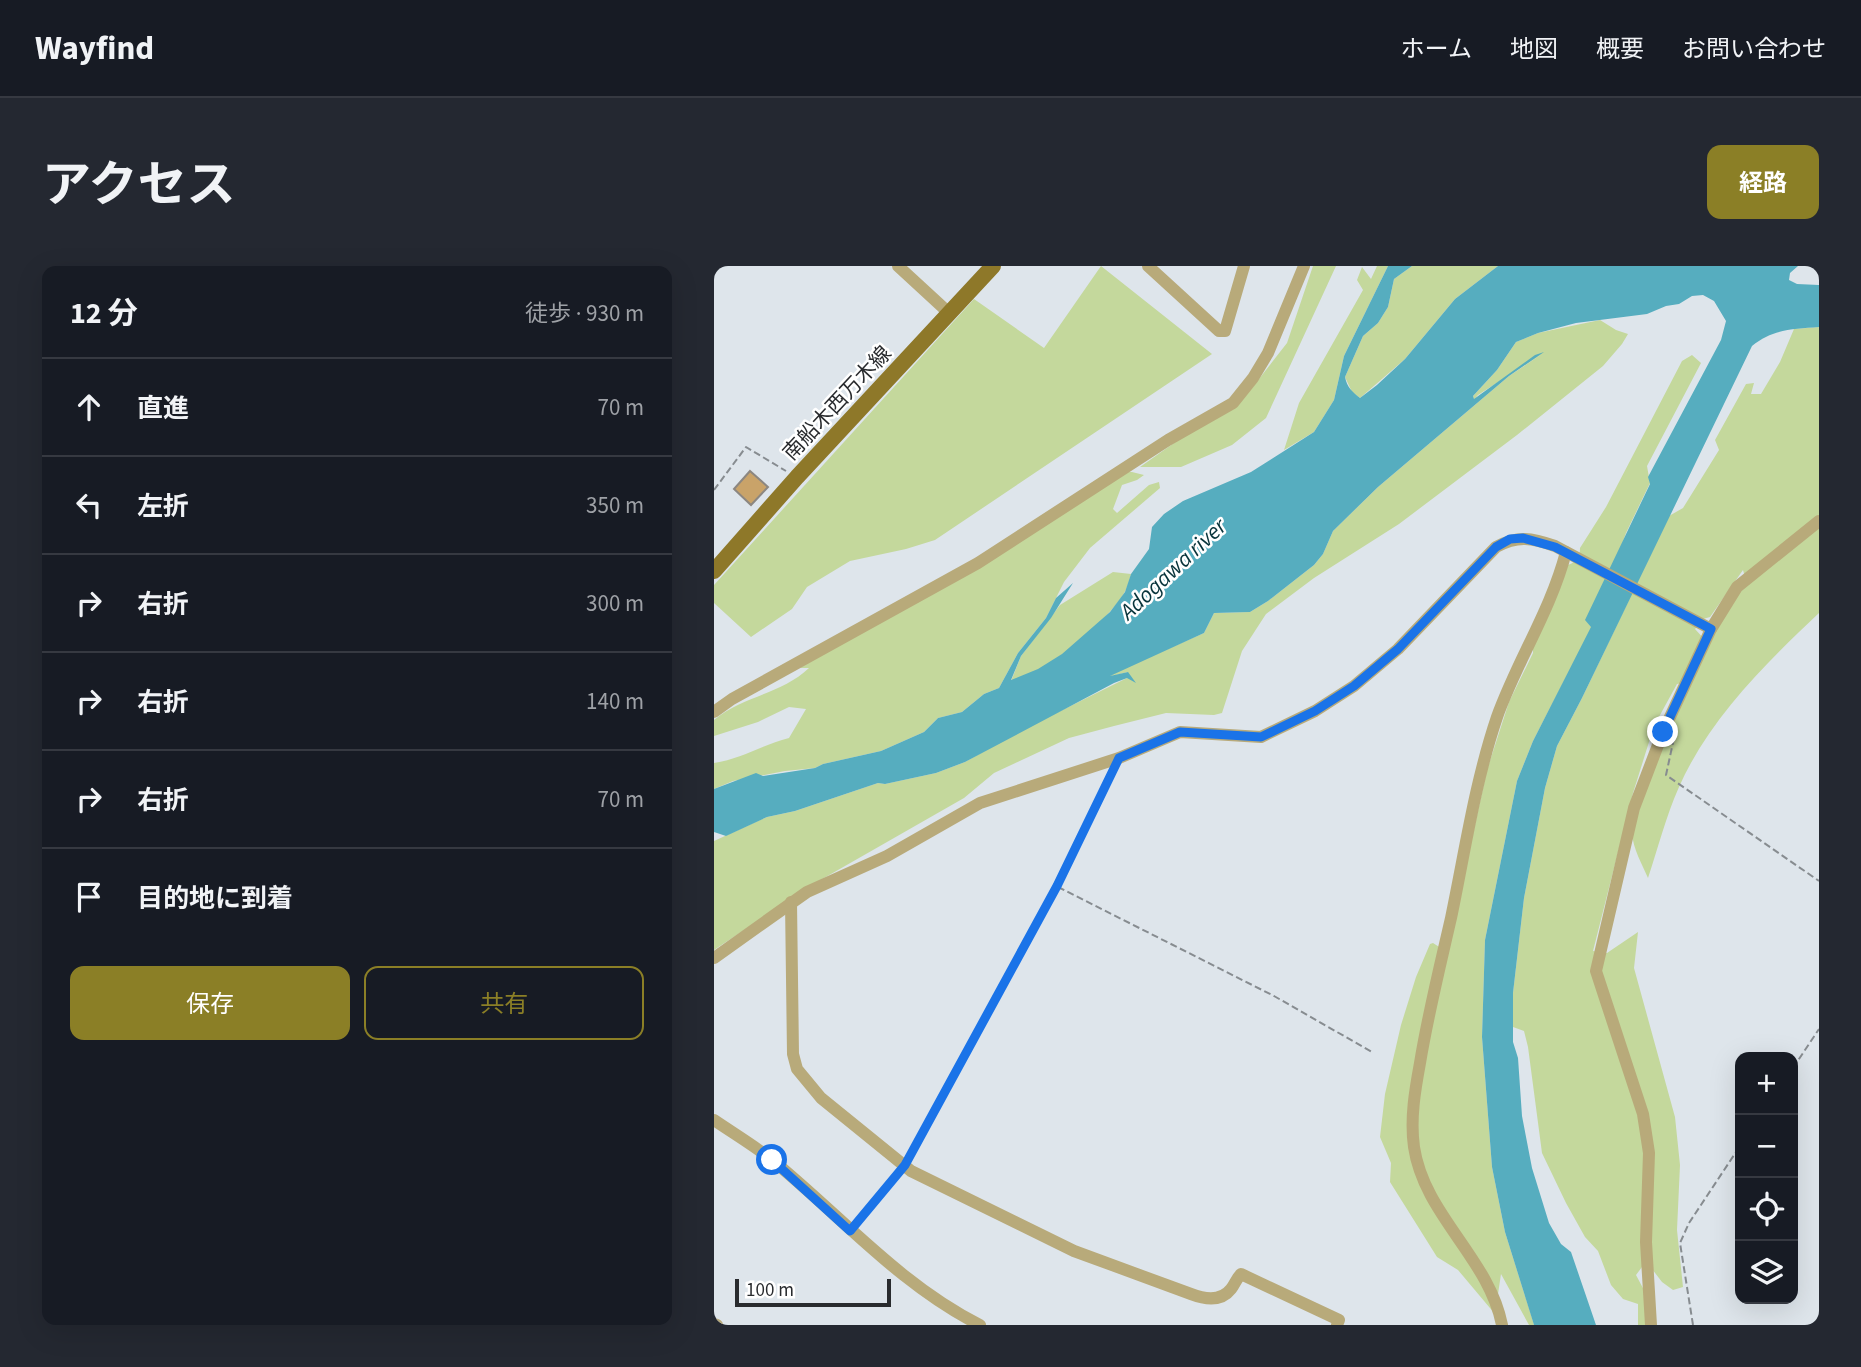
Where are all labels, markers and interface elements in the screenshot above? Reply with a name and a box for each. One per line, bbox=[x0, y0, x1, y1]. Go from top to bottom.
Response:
text: Wayfind bbox=[35, 25, 154, 72]
text: ホーム bbox=[1401, 32, 1472, 67]
text: 地図 bbox=[1510, 32, 1558, 67]
text: 概要 bbox=[1596, 32, 1644, 67]
text: お問い合わせ bbox=[1682, 32, 1826, 67]
button: 経路 bbox=[1707, 145, 1819, 219]
text: アクセス bbox=[42, 151, 236, 221]
text: 12 分 bbox=[70, 292, 138, 335]
text: 徒歩 · 930 m bbox=[525, 297, 644, 330]
street label: 南船木西万木線 bbox=[776, 339, 898, 467]
icon: ahead bbox=[70, 388, 108, 426]
text: 直進 bbox=[137, 390, 189, 427]
text: 70 m bbox=[597, 391, 644, 424]
icon: left bbox=[70, 486, 108, 524]
text: 左折 bbox=[137, 488, 189, 525]
text: 350 m bbox=[586, 489, 644, 522]
water label: Adogawa river bbox=[1111, 510, 1235, 629]
icon: right bbox=[70, 584, 108, 622]
text: 右折 bbox=[137, 586, 189, 623]
text: 300 m bbox=[586, 587, 644, 620]
icon: right bbox=[70, 682, 108, 720]
text: 右折 bbox=[137, 684, 189, 721]
text: 140 m bbox=[586, 685, 644, 718]
route end bbox=[1647, 716, 1678, 747]
icon: right bbox=[70, 780, 108, 818]
text: 右折 bbox=[137, 782, 189, 819]
text: 70 m bbox=[597, 783, 644, 816]
icon: arrive bbox=[70, 878, 108, 916]
text: 目的地に到着 bbox=[137, 880, 293, 917]
button: 保存 bbox=[70, 966, 350, 1040]
button: 共有 bbox=[364, 966, 644, 1040]
map controls bbox=[1735, 1052, 1798, 1304]
button: + bbox=[1735, 1052, 1798, 1115]
button: − bbox=[1735, 1115, 1798, 1178]
route start bbox=[756, 1144, 787, 1175]
button: locate bbox=[1735, 1178, 1798, 1241]
button: layers bbox=[1735, 1241, 1798, 1304]
scale bar bbox=[735, 1276, 891, 1308]
text: 100 m bbox=[746, 1277, 794, 1304]

